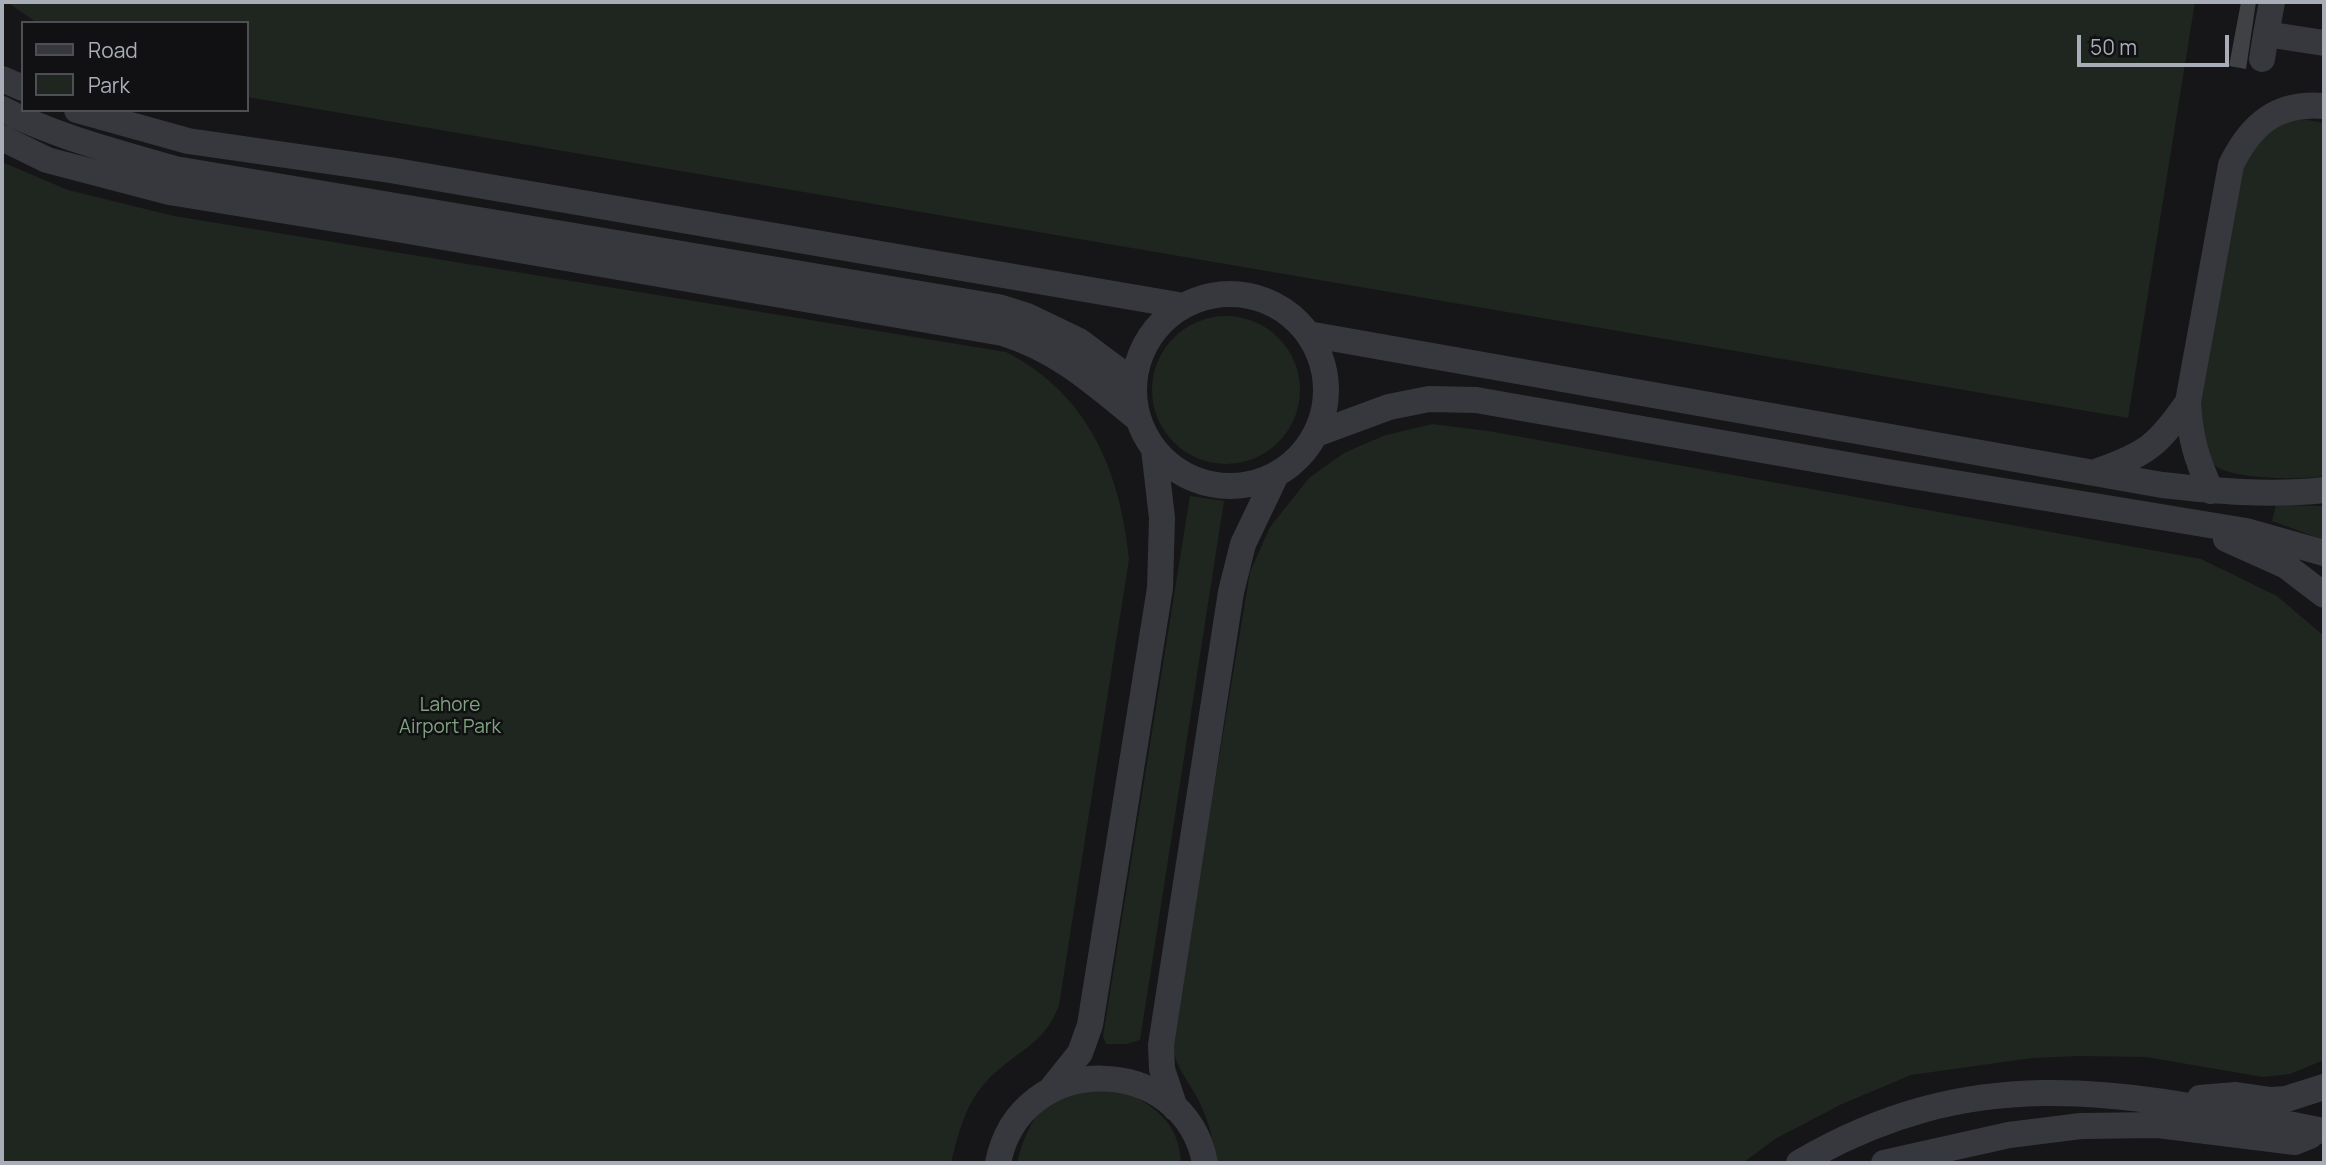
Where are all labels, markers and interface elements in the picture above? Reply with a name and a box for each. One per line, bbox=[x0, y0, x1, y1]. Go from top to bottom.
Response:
legend bbox=[21, 21, 248, 112]
scale bar bbox=[2081, 21, 2233, 65]
text: 50 m bbox=[2090, 33, 2137, 61]
text: Road bbox=[88, 36, 138, 64]
text: Park bbox=[88, 71, 130, 99]
park label: Lahore Airport Park bbox=[399, 695, 501, 739]

